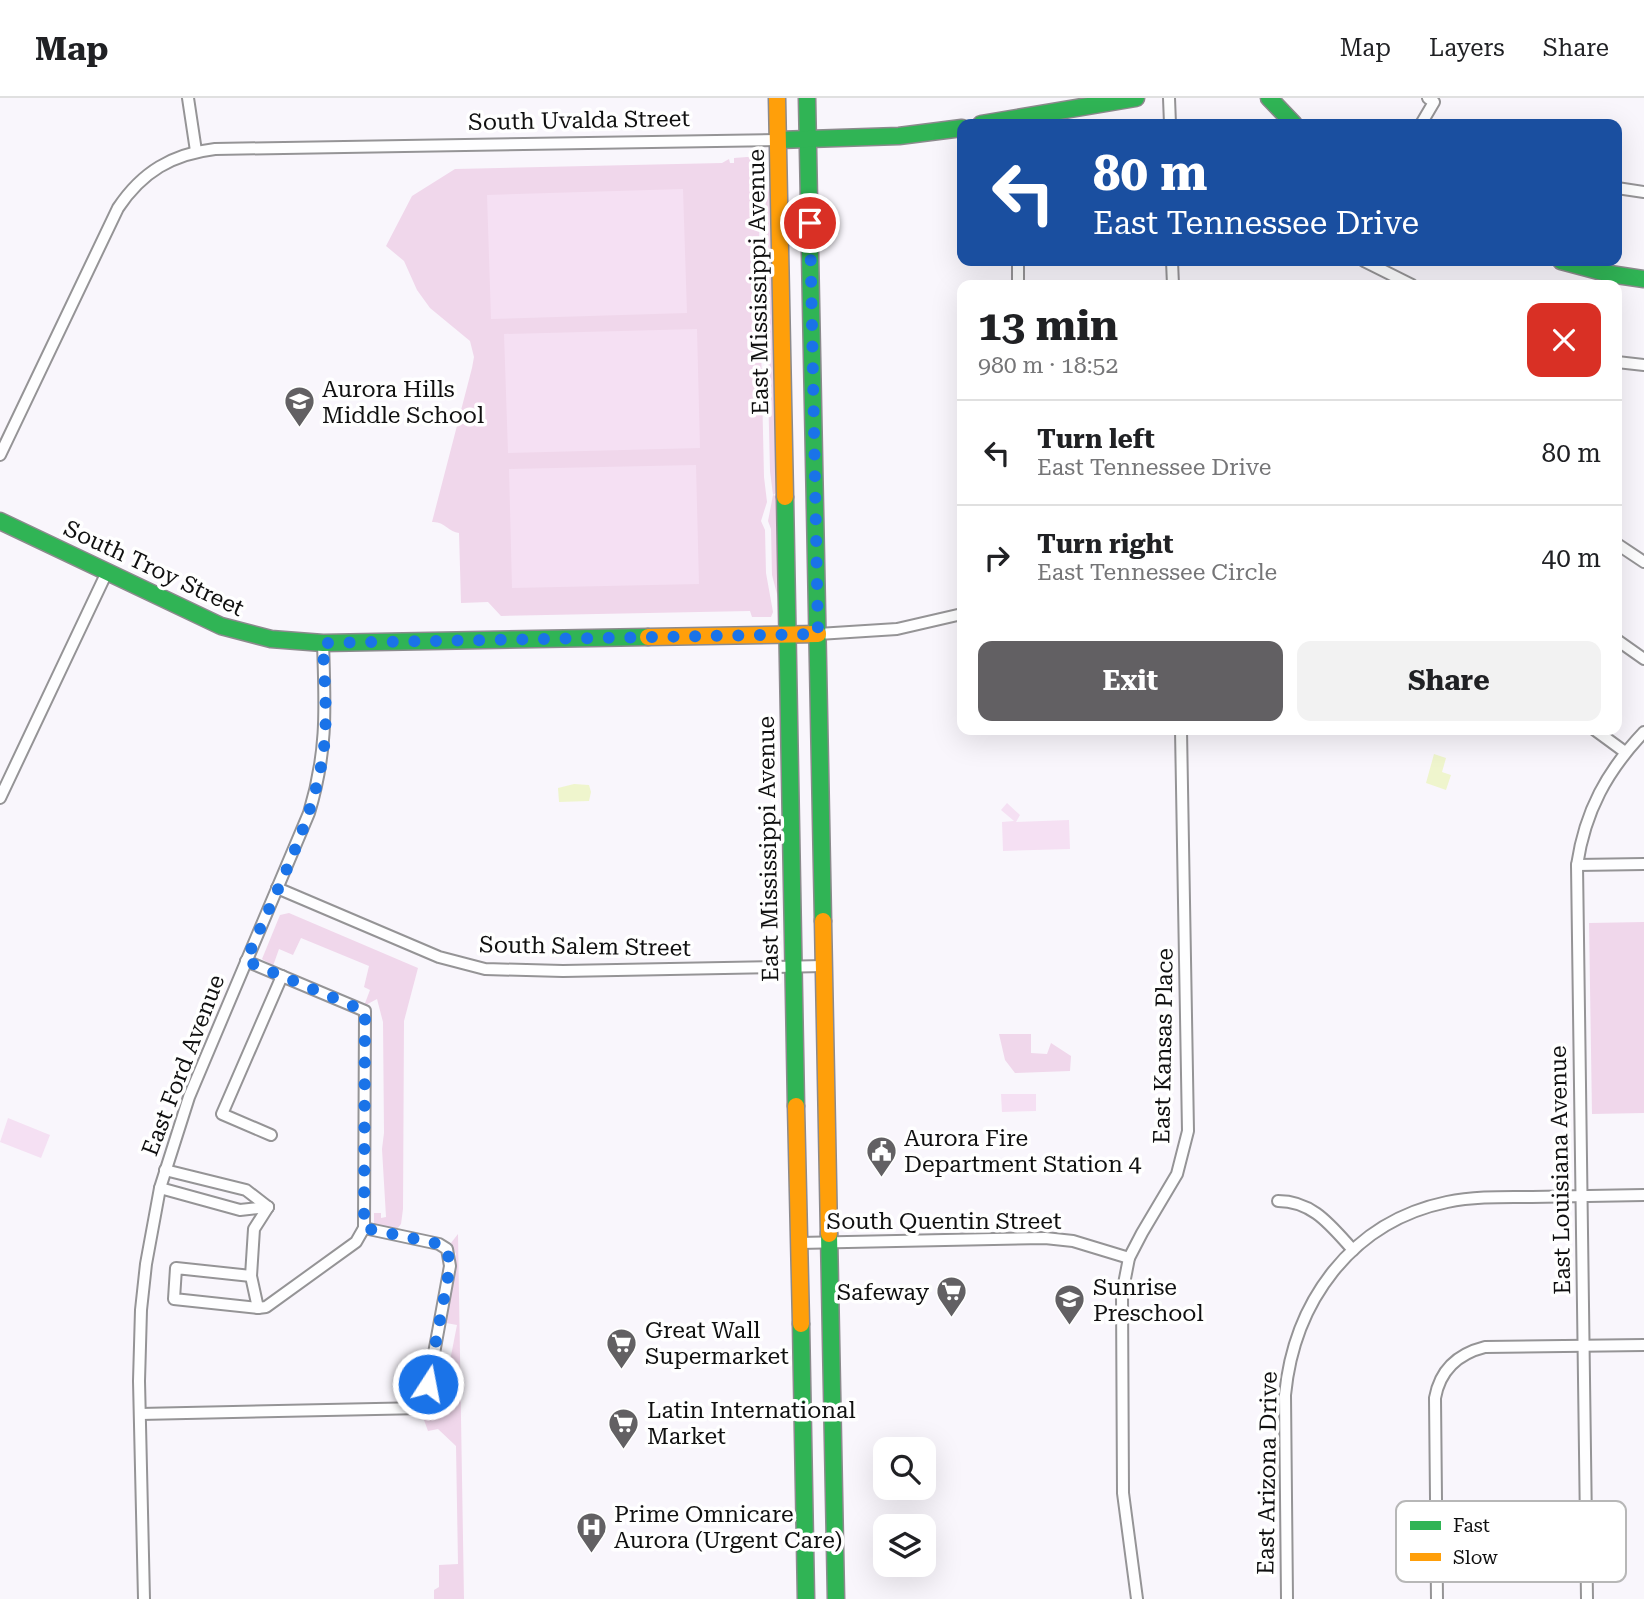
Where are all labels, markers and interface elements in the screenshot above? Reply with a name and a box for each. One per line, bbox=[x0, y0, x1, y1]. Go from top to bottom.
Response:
text: Map bbox=[35, 29, 109, 68]
text: Map bbox=[1340, 34, 1391, 62]
text: Layers bbox=[1429, 34, 1505, 62]
text: Share bbox=[1543, 34, 1609, 62]
street label: South Uvalda Street bbox=[468, 105, 691, 136]
text: 80 m bbox=[1093, 145, 1208, 202]
icon: left bbox=[978, 147, 1069, 238]
street label: East Mississippi Avenue bbox=[743, 149, 774, 415]
pin bbox=[780, 193, 840, 253]
icon: arrive bbox=[791, 204, 829, 242]
text: East Tennessee Drive bbox=[1093, 204, 1419, 242]
text: 13 min bbox=[978, 301, 1118, 350]
button: close bbox=[1527, 303, 1601, 377]
text: 980 m · 18:52 bbox=[978, 352, 1118, 379]
place label: Aurora Hills Middle School bbox=[322, 376, 484, 429]
school or university icon: Aurora Hills Middle School bbox=[282, 385, 316, 429]
text: Turn left bbox=[1037, 424, 1155, 454]
icon: left bbox=[978, 434, 1016, 472]
text: 80 m bbox=[1542, 438, 1601, 468]
text: East Tennessee Drive bbox=[1037, 454, 1271, 481]
street label: South Troy Street bbox=[59, 515, 249, 622]
text: Turn right bbox=[1037, 529, 1173, 559]
icon: right bbox=[978, 539, 1016, 577]
text: 40 m bbox=[1542, 543, 1601, 573]
text: East Tennessee Circle bbox=[1037, 559, 1277, 586]
button: Exit bbox=[978, 641, 1283, 721]
button: Share bbox=[1297, 641, 1601, 721]
street label: East Mississippi Avenue bbox=[753, 716, 784, 982]
street label: South Salem Street bbox=[479, 931, 692, 962]
street label: East Kansas Place bbox=[1148, 948, 1179, 1144]
street label: East Ford Avenue bbox=[136, 971, 230, 1160]
street label: East Louisiana Avenue bbox=[1545, 1045, 1576, 1295]
place label: Aurora Fire Department Station 4 bbox=[904, 1125, 1142, 1178]
public building icon: Aurora Fire Department Station 4 bbox=[864, 1134, 898, 1178]
street label: South Quentin Street bbox=[826, 1208, 1062, 1235]
place label: Sunrise Preschool bbox=[1093, 1274, 1204, 1327]
supermarket icon: Safeway bbox=[935, 1275, 969, 1319]
place label: Safeway bbox=[837, 1279, 929, 1306]
school or university icon: Sunrise Preschool bbox=[1053, 1283, 1087, 1327]
place label: Great Wall Supermarket bbox=[645, 1317, 789, 1370]
supermarket icon: Great Wall Supermarket bbox=[605, 1326, 639, 1370]
position arrow bbox=[391, 1347, 465, 1421]
street label: East Arizona Drive bbox=[1252, 1371, 1283, 1575]
place label: Latin International Market bbox=[647, 1397, 856, 1450]
supermarket icon: Latin International Market bbox=[607, 1406, 641, 1450]
map controls bbox=[873, 1437, 936, 1577]
button: search bbox=[873, 1437, 936, 1500]
place label: Prime Omnicare Aurora (Urgent Care) bbox=[614, 1501, 842, 1554]
legend bbox=[1396, 1501, 1626, 1582]
hospital icon: Prime Omnicare Aurora (Urgent Care) bbox=[574, 1510, 608, 1554]
button: layers bbox=[873, 1514, 936, 1577]
text: Fast bbox=[1453, 1514, 1490, 1537]
text: Slow bbox=[1453, 1546, 1498, 1569]

